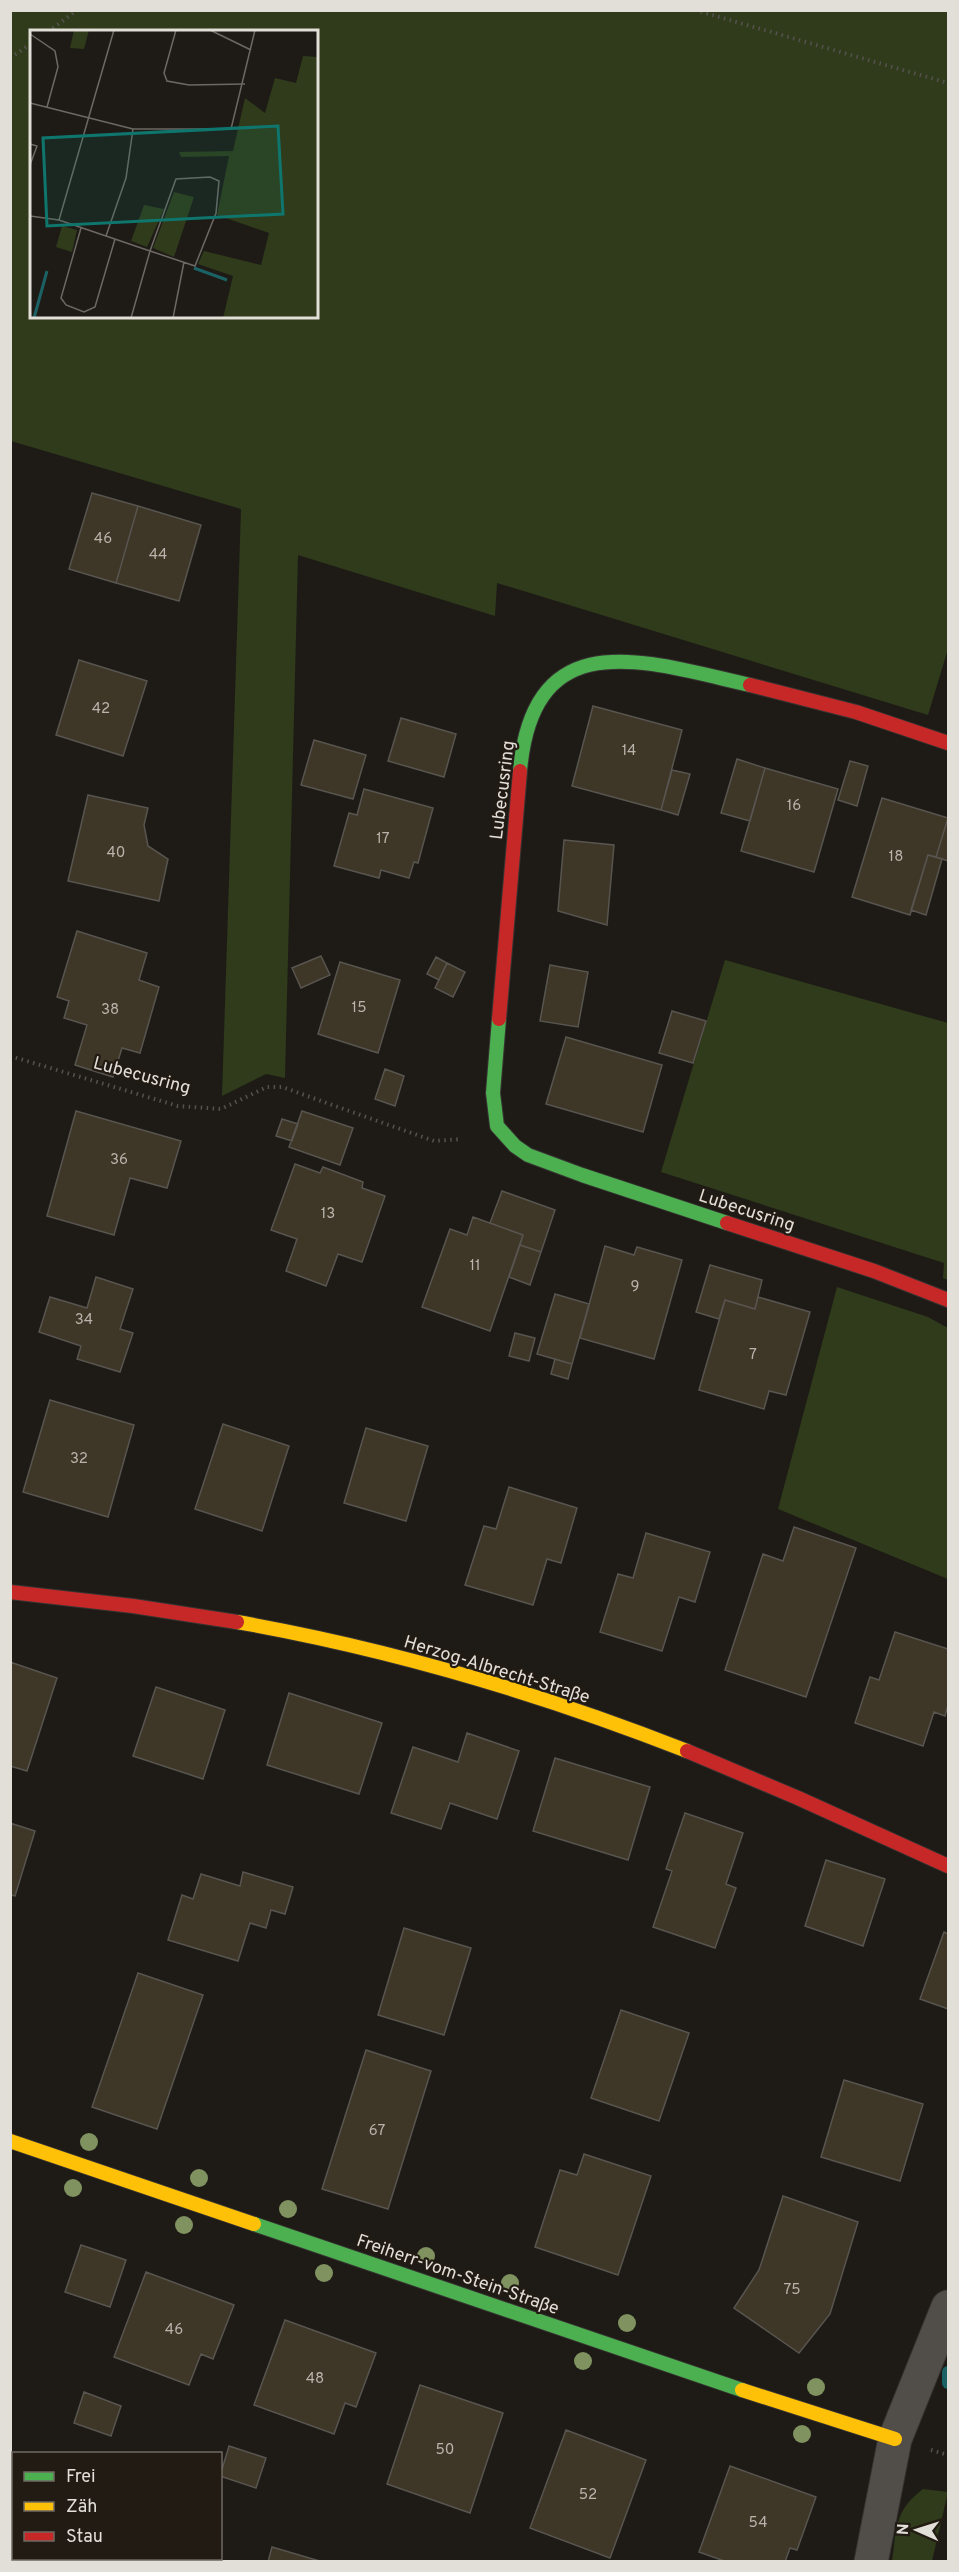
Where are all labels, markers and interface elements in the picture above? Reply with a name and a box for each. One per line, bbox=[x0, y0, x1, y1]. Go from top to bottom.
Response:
inset map bbox=[30, 30, 318, 318]
house number: 46 bbox=[94, 530, 112, 549]
house number: 44 bbox=[149, 546, 167, 565]
house number: 42 bbox=[92, 700, 110, 719]
street label: Lubecusring bbox=[486, 739, 521, 841]
house number: 14 bbox=[622, 742, 636, 761]
house number: 16 bbox=[787, 797, 801, 816]
house number: 17 bbox=[376, 830, 390, 849]
house number: 40 bbox=[107, 844, 125, 863]
house number: 18 bbox=[889, 848, 903, 867]
house number: 15 bbox=[352, 999, 366, 1018]
house number: 38 bbox=[101, 1001, 119, 1020]
street label: Lubecusring bbox=[90, 1052, 193, 1101]
house number: 36 bbox=[110, 1151, 128, 1170]
street label: Lubecusring bbox=[695, 1185, 798, 1238]
house number: 13 bbox=[321, 1205, 335, 1224]
house number: 11 bbox=[469, 1257, 481, 1276]
house number: 9 bbox=[631, 1278, 639, 1297]
house number: 34 bbox=[75, 1311, 93, 1330]
house number: 7 bbox=[749, 1346, 757, 1365]
house number: 32 bbox=[70, 1450, 88, 1469]
street label: Herzog-Albrecht-Straße bbox=[401, 1631, 592, 1710]
house number: 67 bbox=[369, 2122, 385, 2141]
street label: Freiherr-vom-Stein-Straße bbox=[353, 2230, 562, 2321]
house number: 75 bbox=[783, 2281, 801, 2300]
house number: 46 bbox=[165, 2321, 183, 2340]
house number: 48 bbox=[306, 2370, 324, 2389]
house number: 50 bbox=[436, 2441, 454, 2460]
legend bbox=[12, 2452, 222, 2560]
text: Frei bbox=[66, 2466, 96, 2489]
house number: 52 bbox=[579, 2486, 597, 2505]
text: Zäh bbox=[66, 2496, 97, 2519]
north arrow bbox=[887, 2500, 947, 2560]
house number: 54 bbox=[749, 2514, 767, 2533]
text: N bbox=[894, 2523, 914, 2536]
text: Stau bbox=[66, 2526, 103, 2549]

